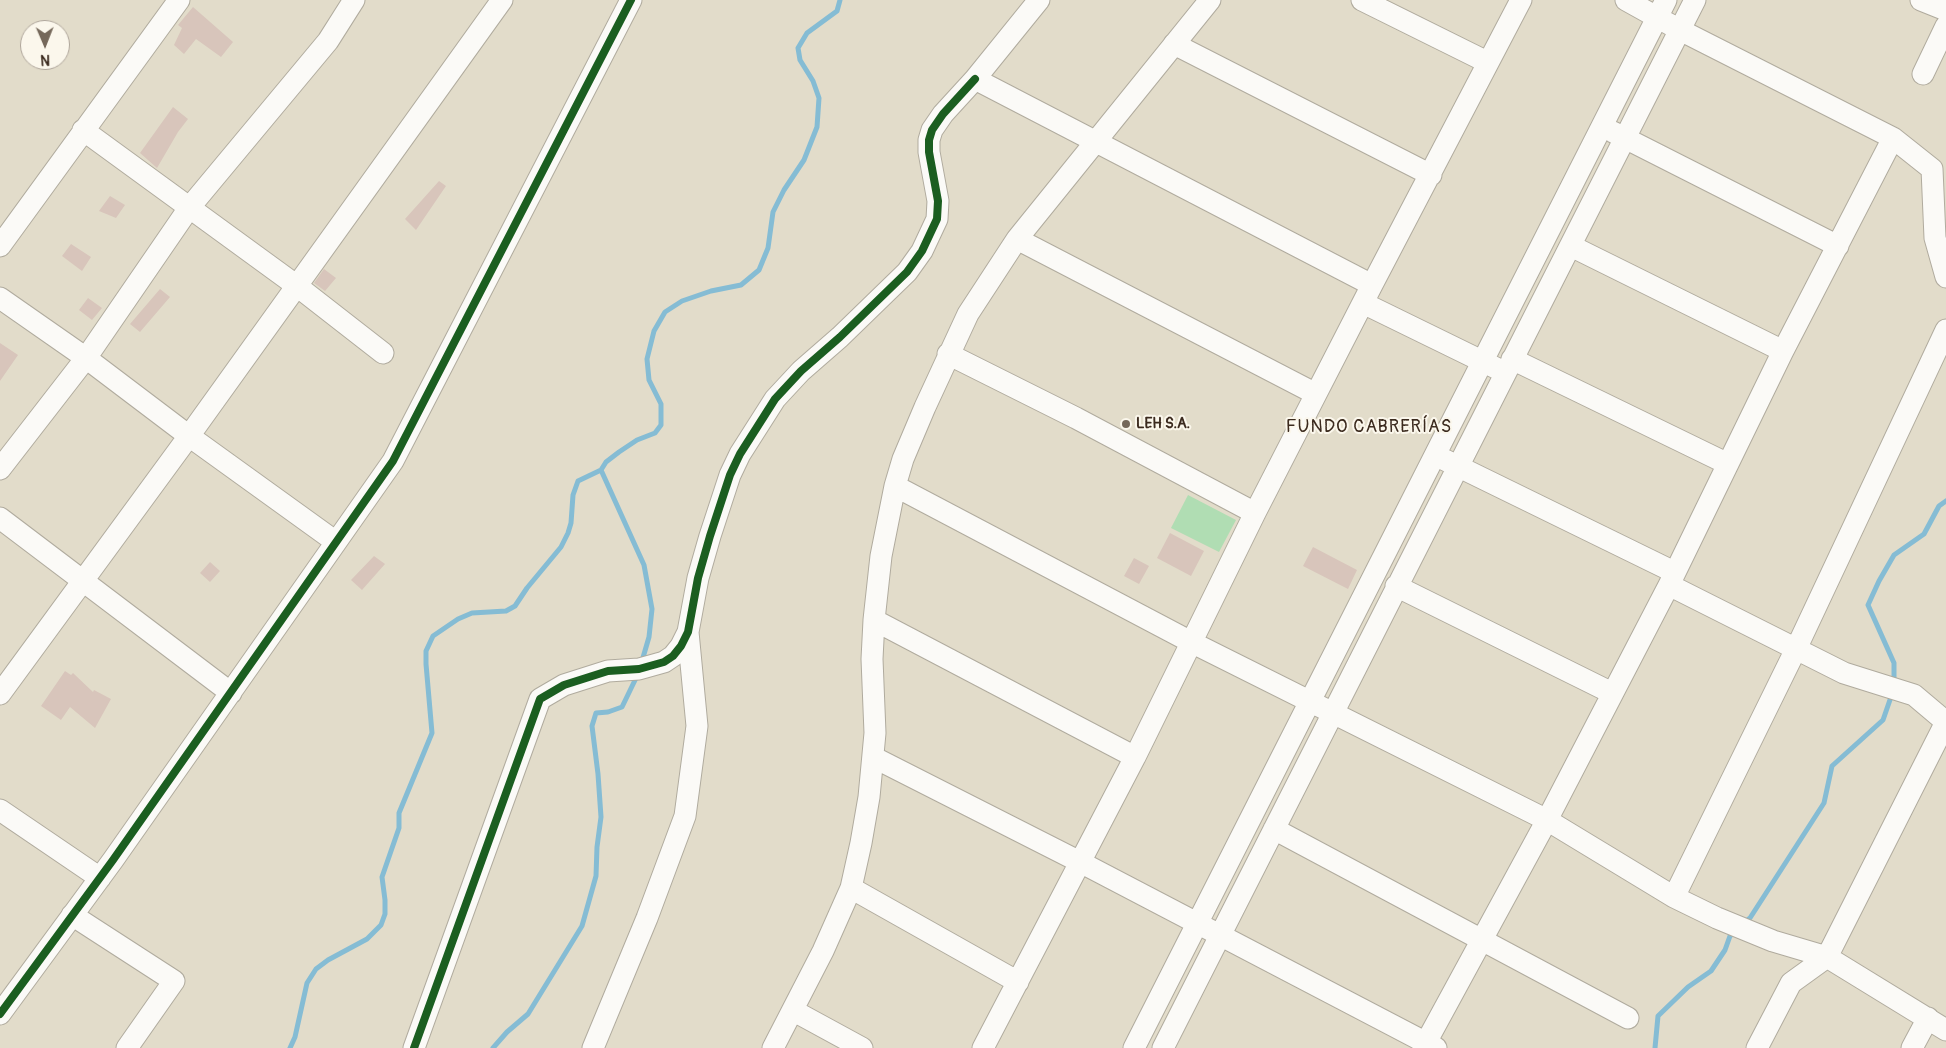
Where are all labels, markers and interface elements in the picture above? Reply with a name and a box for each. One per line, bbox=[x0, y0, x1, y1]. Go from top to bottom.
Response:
north arrow bbox=[20, 20, 70, 70]
text: N bbox=[40, 51, 50, 68]
place label: LEH S.A. bbox=[1136, 415, 1190, 433]
district label: FUNDO CABRERÍAS bbox=[1284, 416, 1454, 438]
marker: LEH S.A. bbox=[1120, 418, 1132, 430]

